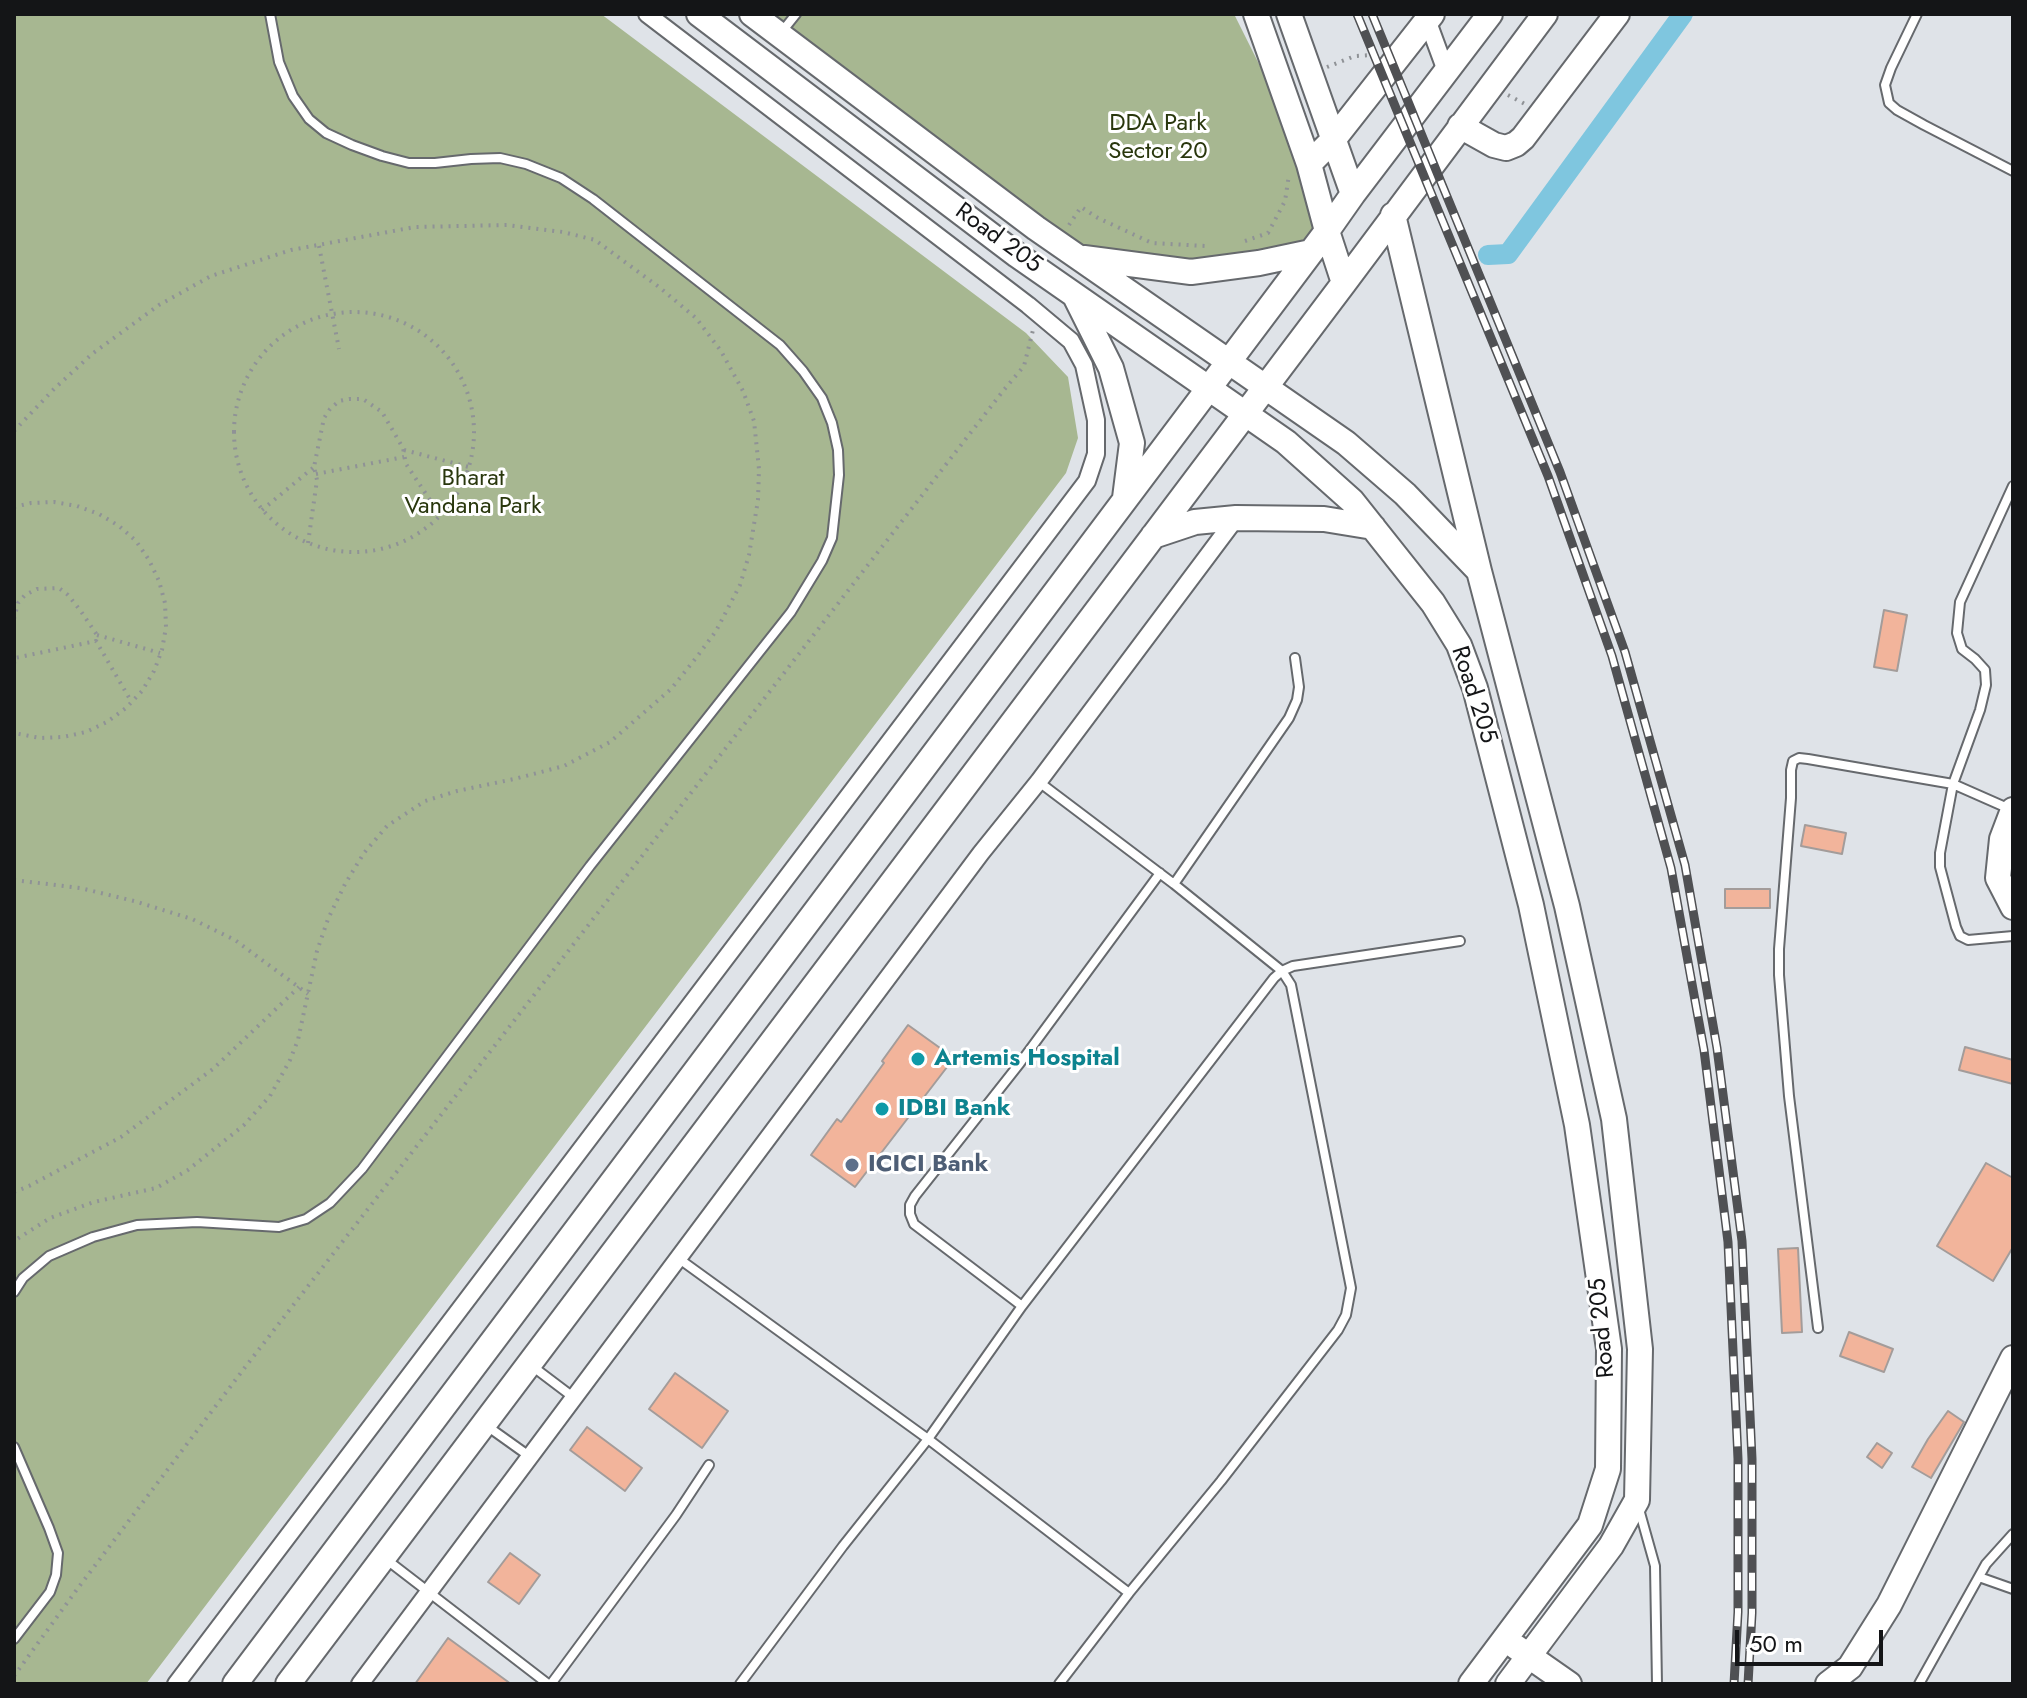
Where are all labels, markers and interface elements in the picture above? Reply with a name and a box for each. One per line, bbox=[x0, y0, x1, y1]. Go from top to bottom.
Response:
park label: DDA Park Sector 20 bbox=[1108, 110, 1208, 166]
street label: Road 205 bbox=[949, 198, 1047, 280]
park label: Bharat Vandana Park bbox=[405, 465, 541, 521]
street label: Road 205 bbox=[1444, 643, 1502, 747]
place label: Artemis Hospital bbox=[934, 1045, 1120, 1073]
marker: Artemis Hospital bbox=[909, 1050, 927, 1068]
place label: IDBI Bank bbox=[898, 1095, 1011, 1123]
marker: IDBI Bank bbox=[873, 1100, 891, 1118]
place label: ICICI Bank bbox=[868, 1151, 988, 1179]
marker: ICICI Bank bbox=[843, 1156, 861, 1174]
street label: Road 205 bbox=[1584, 1277, 1622, 1379]
scale bar bbox=[1739, 1614, 1887, 1664]
text: 50 m bbox=[1749, 1626, 1803, 1661]

